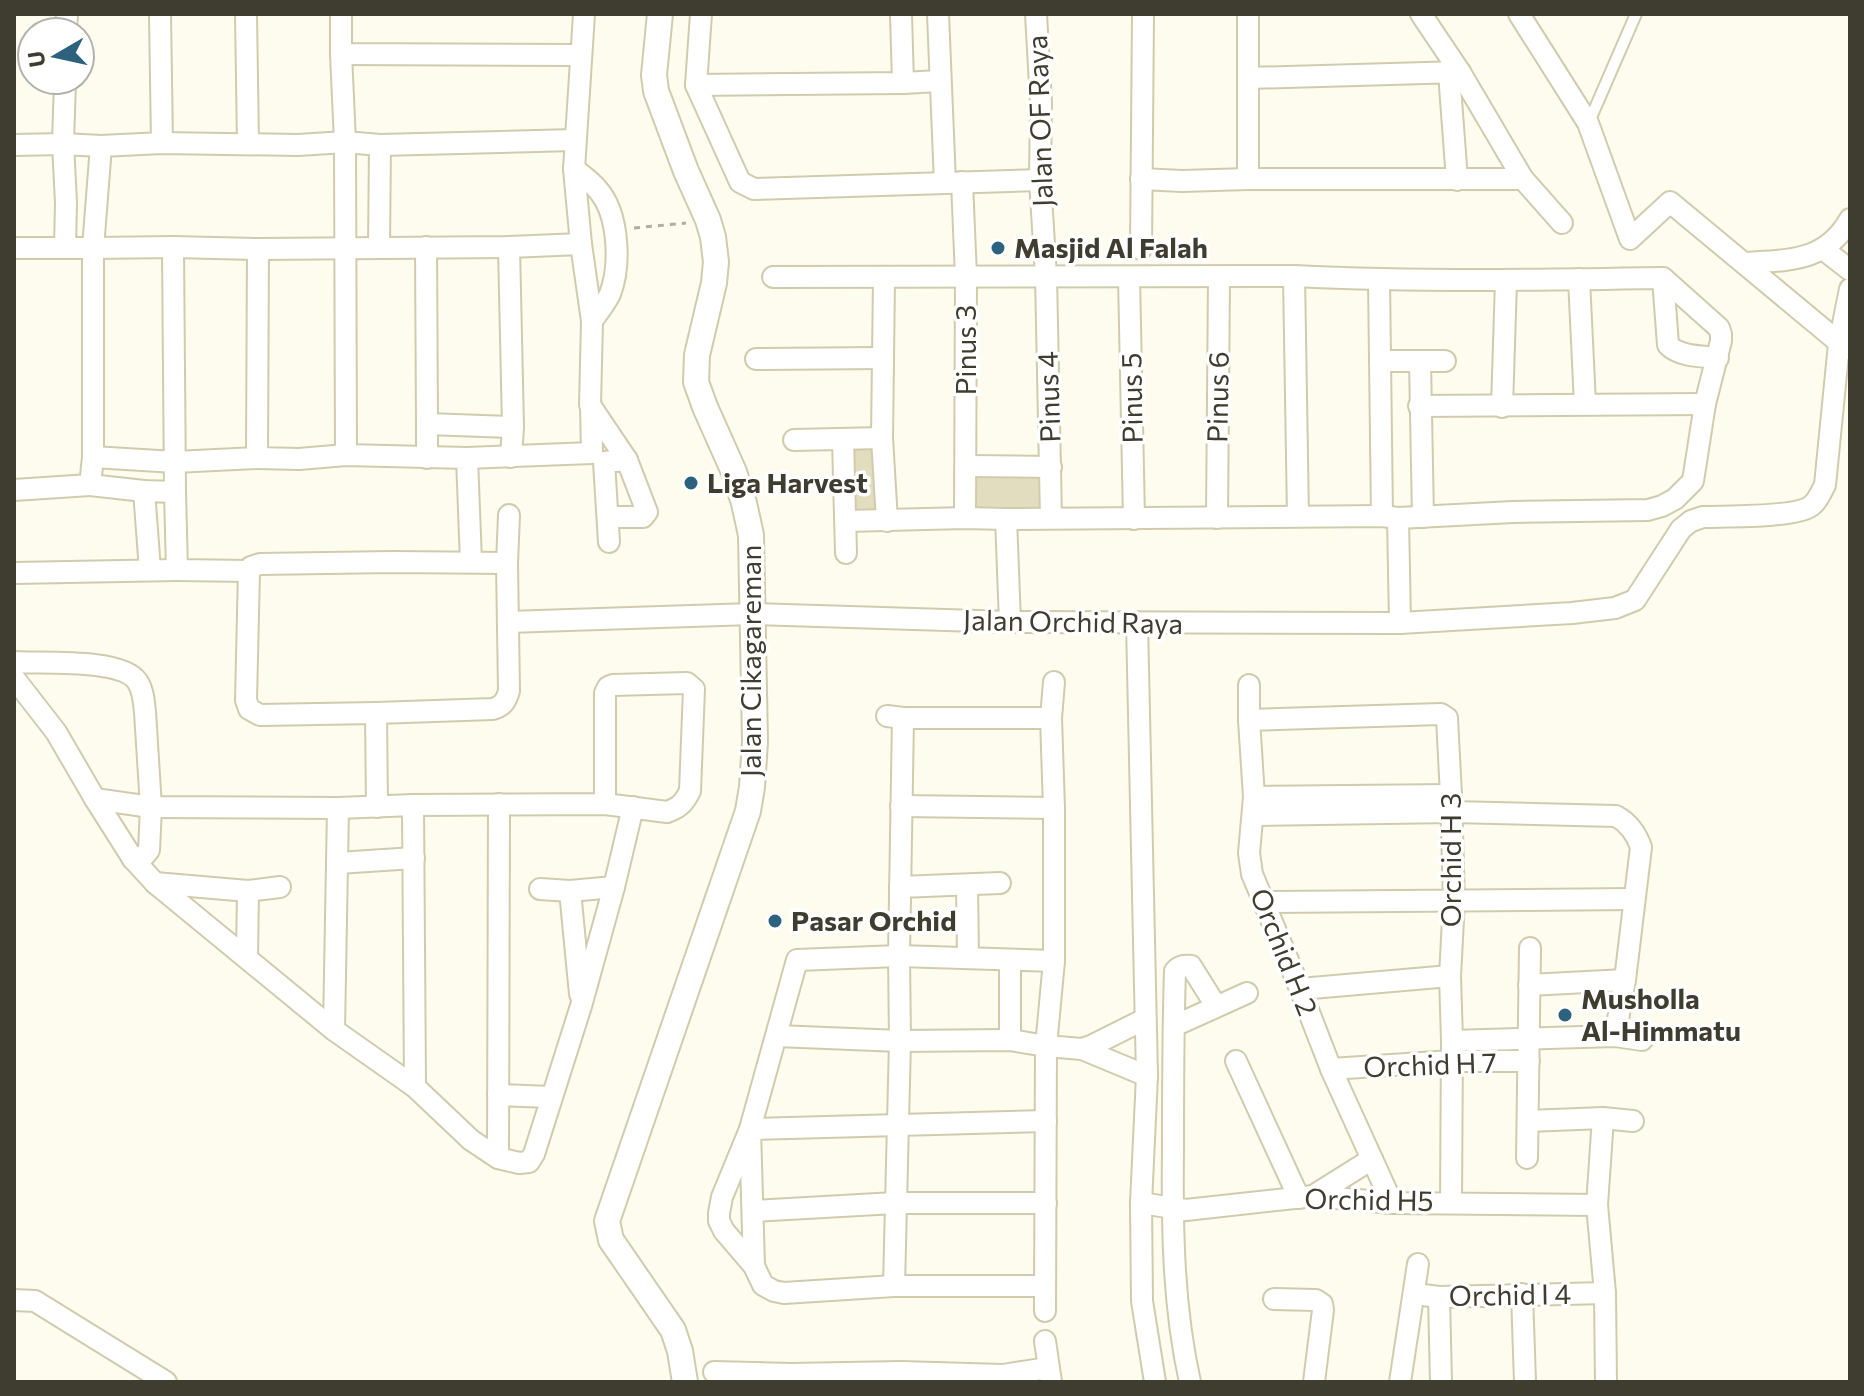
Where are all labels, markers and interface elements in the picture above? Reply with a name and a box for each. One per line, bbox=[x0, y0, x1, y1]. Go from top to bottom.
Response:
north arrow bbox=[16, 16, 96, 96]
street label: Jalan OF Raya bbox=[1019, 34, 1059, 208]
text: U bbox=[21, 49, 50, 69]
place label: Masjid Al Falah bbox=[1014, 230, 1208, 264]
marker: Masjid Al Falah bbox=[989, 239, 1007, 257]
street label: Pinus 3 bbox=[948, 305, 982, 395]
street label: Pinus 4 bbox=[1029, 351, 1067, 443]
street label: Pinus 6 bbox=[1199, 351, 1235, 443]
street label: Pinus 5 bbox=[1113, 352, 1149, 444]
place label: Liga Harvest bbox=[707, 465, 868, 499]
marker: Liga Harvest bbox=[682, 474, 700, 492]
street label: Jalan Cikagareman bbox=[733, 545, 767, 777]
street label: Jalan Orchid Raya bbox=[963, 602, 1183, 640]
street label: Orchid H 3 bbox=[1433, 793, 1467, 927]
street label: Orchid H 2 bbox=[1244, 883, 1326, 1020]
place label: Pasar Orchid bbox=[791, 903, 957, 937]
marker: Pasar Orchid bbox=[766, 912, 784, 930]
place label: Musholla Al-Himmatu bbox=[1581, 981, 1741, 1047]
marker: Musholla Al-Himmatu bbox=[1556, 1006, 1574, 1024]
street label: Orchid H 7 bbox=[1363, 1045, 1497, 1083]
street label: Orchid H5 bbox=[1304, 1181, 1434, 1217]
street label: Orchid I 4 bbox=[1449, 1276, 1572, 1312]

